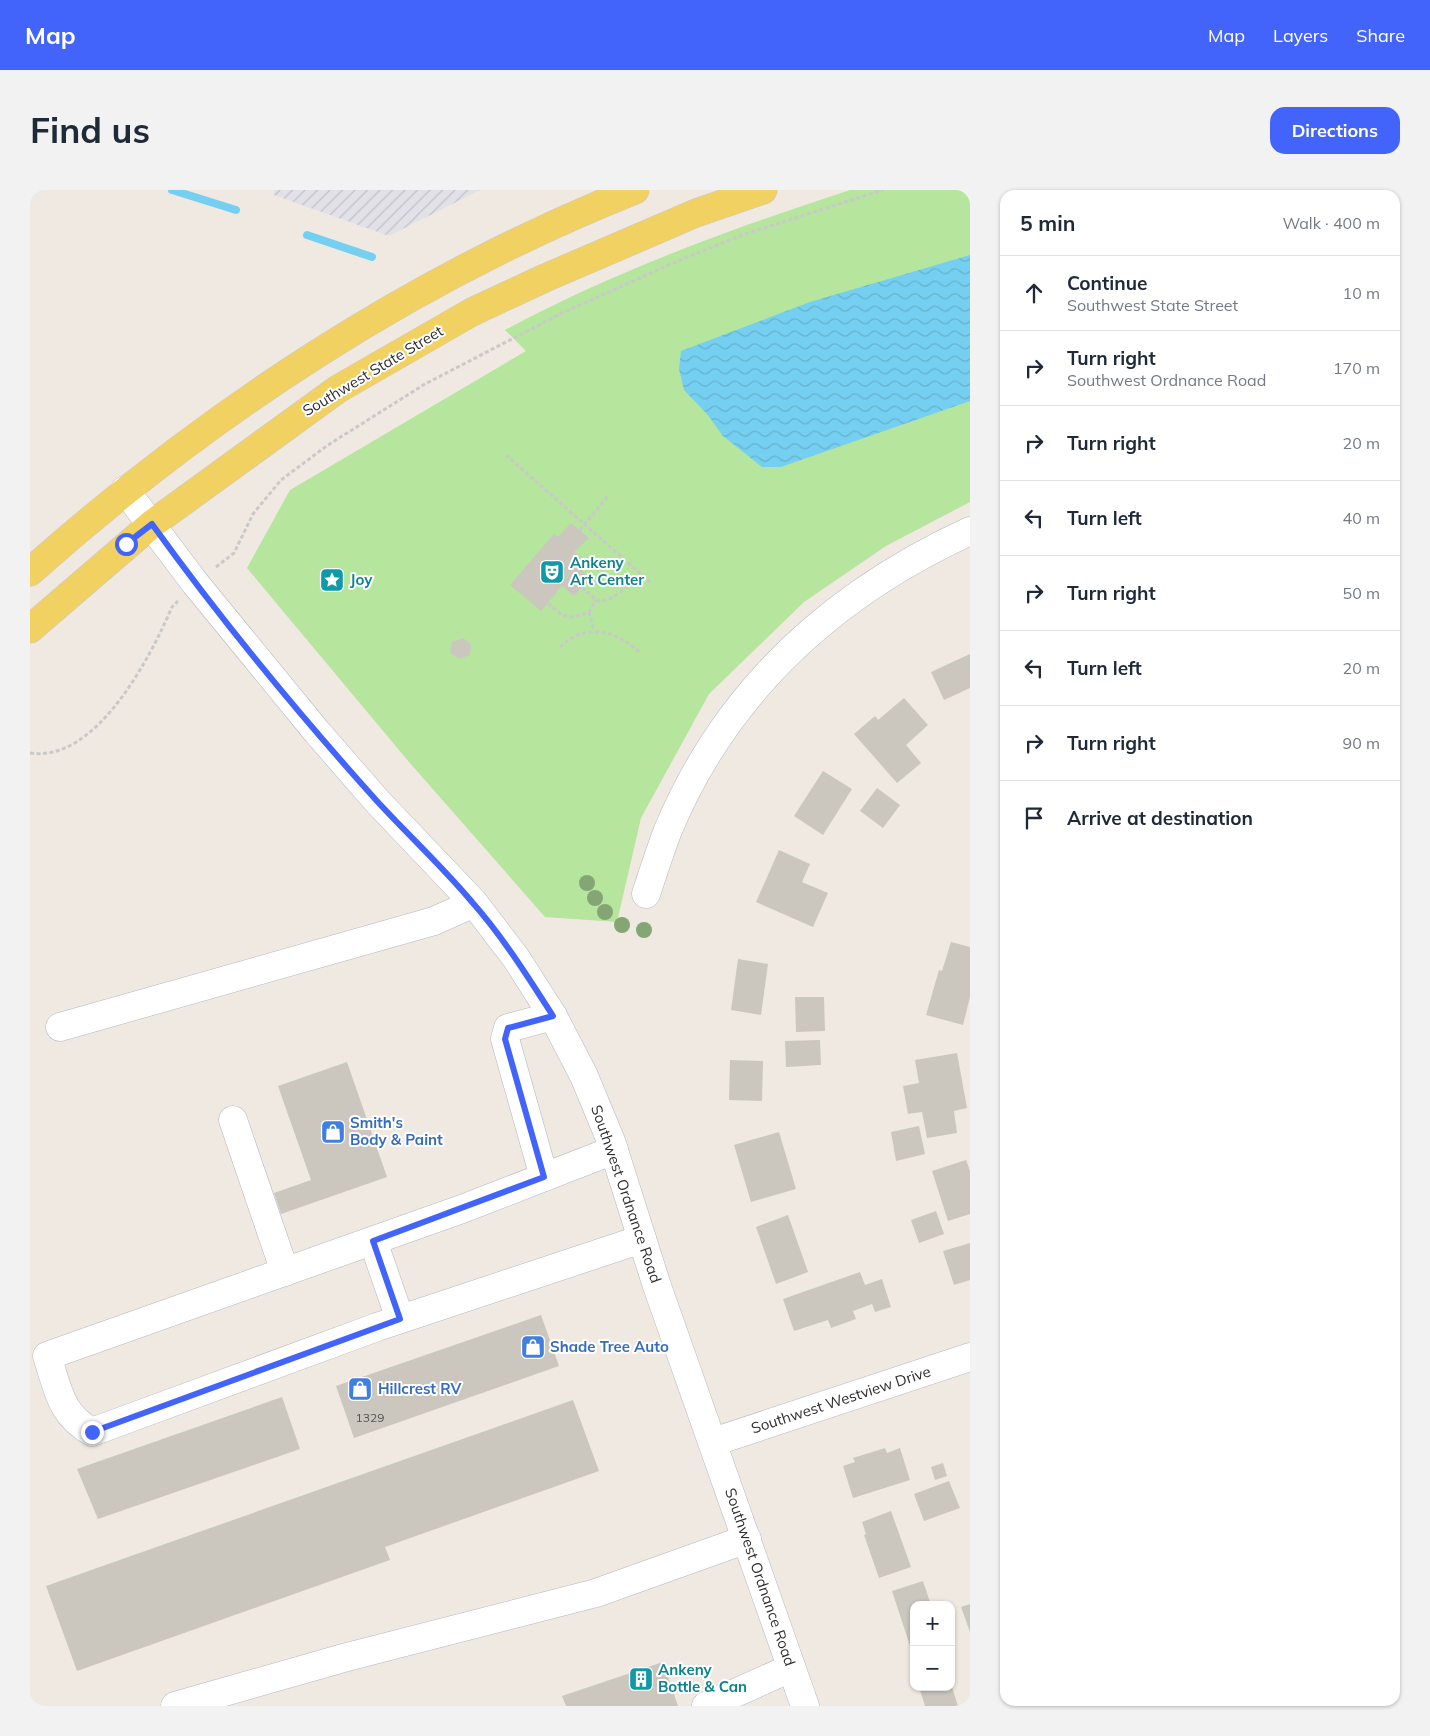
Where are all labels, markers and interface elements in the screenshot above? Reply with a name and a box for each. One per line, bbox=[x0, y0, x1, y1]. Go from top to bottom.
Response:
text: Map bbox=[25, 20, 76, 50]
text: Map bbox=[1208, 24, 1245, 47]
text: Layers bbox=[1273, 24, 1328, 47]
text: Share bbox=[1356, 24, 1405, 47]
button: Directions bbox=[1270, 107, 1400, 154]
text: Find us bbox=[30, 108, 150, 152]
text: 5 min bbox=[1020, 210, 1075, 236]
text: Walk · 400 m bbox=[1282, 213, 1380, 233]
text: Continue bbox=[1067, 271, 1147, 295]
icon: ahead bbox=[1020, 279, 1048, 307]
text: 10 m bbox=[1343, 283, 1380, 303]
text: Southwest State Street bbox=[1067, 295, 1238, 315]
street label: Southwest State Street bbox=[299, 321, 446, 420]
text: Turn right bbox=[1067, 346, 1156, 370]
icon: right bbox=[1020, 354, 1048, 382]
text: 170 m bbox=[1333, 358, 1380, 378]
text: Southwest Ordnance Road bbox=[1067, 370, 1266, 390]
icon: right bbox=[1020, 429, 1048, 457]
text: Turn right bbox=[1067, 431, 1156, 455]
text: 20 m bbox=[1343, 433, 1380, 453]
icon: left bbox=[1020, 504, 1048, 532]
text: Turn left bbox=[1067, 506, 1142, 530]
text: 40 m bbox=[1343, 508, 1380, 528]
route start bbox=[115, 533, 138, 556]
place label: Ankeny Art Center bbox=[570, 553, 644, 589]
theatre icon: Ankeny Art Center bbox=[539, 559, 565, 585]
place icon: Joy bbox=[319, 567, 345, 593]
place label: Joy bbox=[350, 570, 373, 589]
icon: right bbox=[1020, 579, 1048, 607]
text: Turn right bbox=[1067, 581, 1156, 605]
text: 50 m bbox=[1343, 583, 1380, 603]
icon: left bbox=[1020, 654, 1048, 682]
text: Turn left bbox=[1067, 656, 1142, 680]
text: 20 m bbox=[1343, 658, 1380, 678]
icon: right bbox=[1020, 729, 1048, 757]
text: Turn right bbox=[1067, 731, 1156, 755]
text: 90 m bbox=[1343, 733, 1380, 753]
icon: arrive bbox=[1020, 804, 1048, 832]
text: Arrive at destination bbox=[1067, 806, 1253, 830]
street label: Southwest Ordnance Road bbox=[587, 1102, 666, 1285]
place label: Smith's Body & Paint bbox=[350, 1113, 443, 1149]
shop icon: Smith's Body & Paint bbox=[320, 1119, 346, 1145]
shop icon: Shade Tree Auto bbox=[520, 1334, 546, 1360]
place label: Shade Tree Auto bbox=[550, 1337, 669, 1356]
street label: Southwest Westview Drive bbox=[749, 1362, 933, 1438]
shop icon: Hillcrest RV bbox=[347, 1376, 373, 1402]
place label: Hillcrest RV bbox=[378, 1379, 461, 1398]
house number: 1329 bbox=[356, 1410, 384, 1425]
route end bbox=[81, 1421, 104, 1444]
street label: Southwest Ordnance Road bbox=[721, 1485, 800, 1668]
map controls bbox=[910, 1601, 955, 1691]
button: + bbox=[910, 1601, 955, 1646]
button: − bbox=[910, 1646, 955, 1691]
place label: Ankeny Bottle & Can bbox=[658, 1660, 747, 1696]
building icon: Ankeny Bottle & Can bbox=[628, 1666, 654, 1692]

